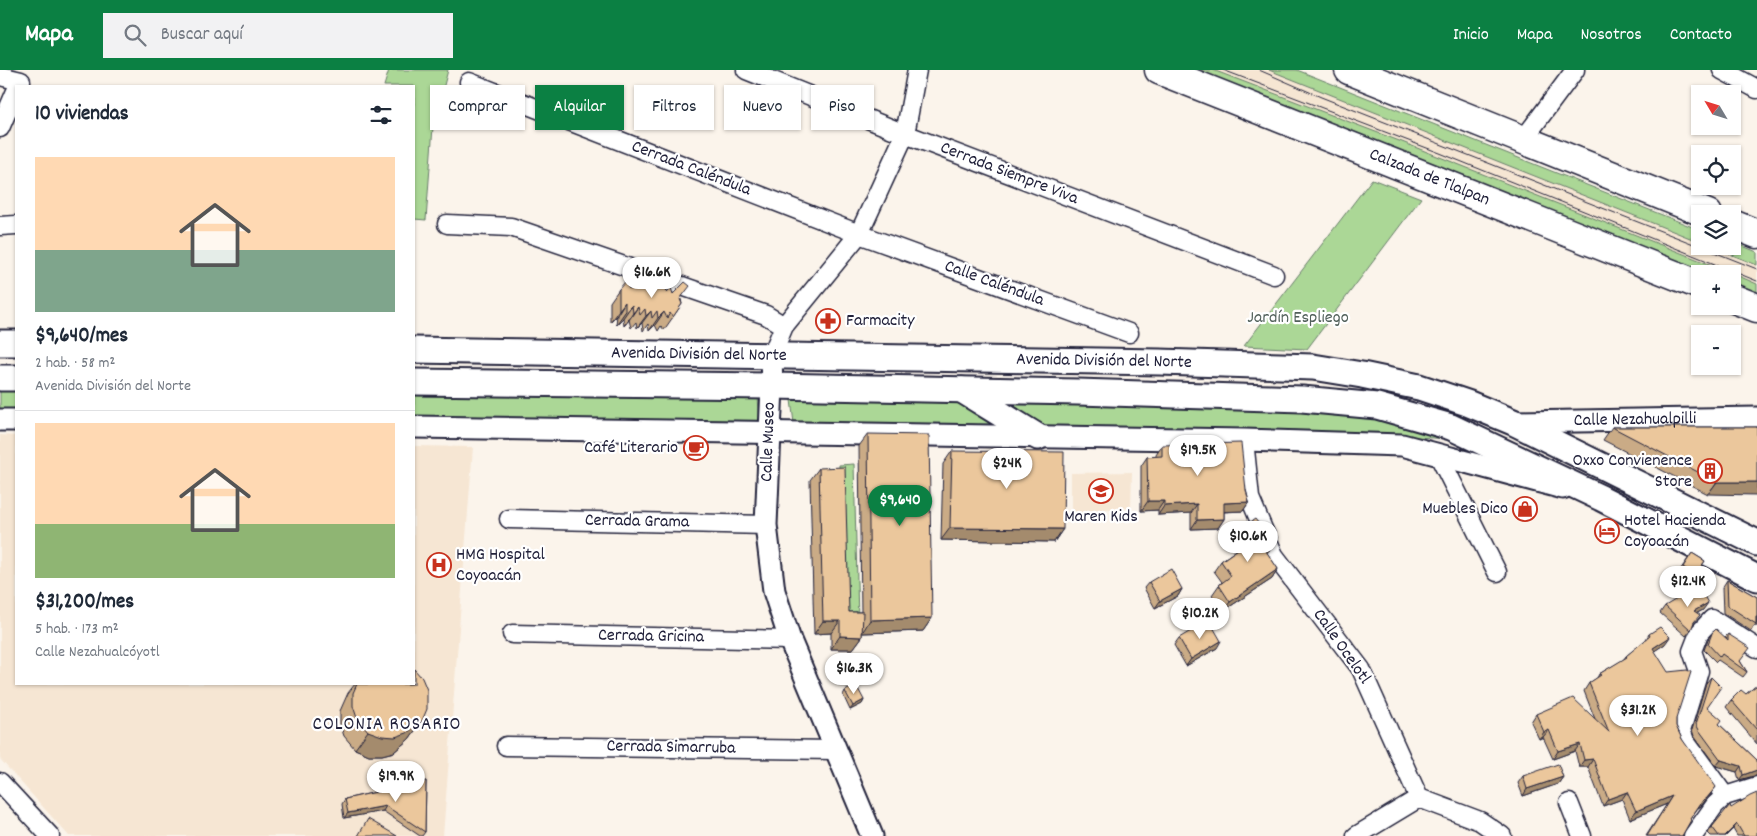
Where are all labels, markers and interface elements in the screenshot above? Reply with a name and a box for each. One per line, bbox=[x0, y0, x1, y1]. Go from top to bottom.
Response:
search box bbox=[103, 13, 453, 58]
text: Mapa bbox=[25, 18, 73, 52]
icon: search bbox=[121, 21, 149, 49]
text: Buscar aquí bbox=[161, 22, 243, 49]
text: Inicio bbox=[1453, 23, 1489, 48]
text: Mapa bbox=[1517, 23, 1552, 48]
text: Nosotros bbox=[1580, 23, 1642, 48]
text: Contacto bbox=[1670, 23, 1732, 48]
chip: Comprar bbox=[430, 85, 525, 130]
chip: Alquilar bbox=[535, 85, 624, 130]
chip: Filtros bbox=[634, 85, 714, 130]
chip: Nuevo bbox=[724, 85, 801, 130]
chip: Piso bbox=[811, 85, 874, 130]
north arrow bbox=[1691, 85, 1741, 135]
map controls bbox=[1691, 85, 1741, 375]
text: 10 viviendas bbox=[35, 100, 129, 130]
icon: filters bbox=[367, 101, 395, 129]
street label: Cerrada Caléndula bbox=[628, 135, 755, 203]
street label: Cerrada Siempre Viva bbox=[936, 136, 1082, 212]
street label: Calzada de Tlalpan bbox=[1365, 142, 1493, 213]
button: locate bbox=[1691, 145, 1741, 195]
icon: home bbox=[170, 190, 260, 280]
button: layers bbox=[1691, 205, 1741, 255]
street label: Calle Caléndula bbox=[941, 254, 1048, 314]
pin: $16.6K bbox=[611, 256, 693, 299]
text: $16.6K bbox=[633, 261, 671, 284]
button: + bbox=[1691, 265, 1741, 315]
park label: Jardín Espliego bbox=[1247, 306, 1349, 331]
pharmacy icon: Farmacity bbox=[815, 308, 841, 334]
place label: Farmacity bbox=[846, 309, 915, 334]
text: $9,640/mes bbox=[35, 322, 128, 352]
button: − bbox=[1691, 325, 1741, 375]
street label: Avenida División del Norte bbox=[611, 341, 787, 368]
street label: Avenida División del Norte bbox=[1016, 347, 1192, 376]
text: 2 hab. · 58 m² bbox=[35, 352, 115, 375]
text: Avenida División del Norte bbox=[35, 375, 191, 398]
street label: Calle Museo bbox=[755, 402, 783, 482]
street label: Calle Nezahualpilli bbox=[1574, 406, 1696, 434]
pin: $19.5K bbox=[1157, 434, 1239, 477]
cafe icon: Café Literario bbox=[683, 435, 709, 461]
place label: Café Literario bbox=[584, 436, 678, 461]
text: $19.5K bbox=[1180, 439, 1216, 462]
pin: $24K bbox=[977, 448, 1037, 490]
place label: Oxxo Convienence Store bbox=[1573, 449, 1692, 495]
text: $24K bbox=[992, 452, 1022, 475]
icon: home bbox=[170, 455, 260, 545]
building icon: Oxxo Convienence Store bbox=[1697, 458, 1723, 484]
school or university icon: Maren Kids bbox=[1088, 478, 1114, 504]
pin: $9,640 bbox=[859, 484, 941, 527]
text: $9,640 bbox=[879, 489, 921, 512]
shop icon: Muebles Dico bbox=[1512, 496, 1538, 522]
place label: Muebles Dico bbox=[1422, 497, 1508, 522]
place label: Maren Kids bbox=[1064, 505, 1138, 530]
street label: Cerrada Grama bbox=[584, 509, 690, 535]
place label: Hotel Hacienda Coyoacán bbox=[1624, 509, 1726, 555]
hotel icon: Hotel Hacienda Coyoacán bbox=[1594, 518, 1620, 544]
pin: $10.6K bbox=[1207, 520, 1289, 563]
text: $10.6K bbox=[1229, 525, 1267, 548]
place label: HMG Hospital Coyoacán bbox=[456, 543, 545, 589]
hospital icon: HMG Hospital Coyoacán bbox=[426, 552, 452, 578]
pin: $12.4K bbox=[1647, 566, 1729, 608]
text: $12.4K bbox=[1670, 570, 1706, 593]
text: $31,200/mes bbox=[35, 588, 134, 618]
pin: $10.2K bbox=[1159, 598, 1241, 640]
text: $10.2K bbox=[1181, 602, 1219, 625]
street label: Calle Ocelotl bbox=[1306, 604, 1376, 690]
text: 5 hab. · 173 m² bbox=[35, 618, 119, 641]
street label: Cerrada Gricina bbox=[598, 624, 705, 650]
text: Calle Nezahualcóyotl bbox=[35, 641, 160, 664]
pin: $16.3K bbox=[813, 652, 895, 695]
text: $16.3K bbox=[836, 657, 872, 680]
pin: $31.2K bbox=[1597, 694, 1679, 737]
text: $31.2K bbox=[1620, 699, 1656, 722]
district label: COLONIA ROSARIO bbox=[313, 712, 461, 739]
street label: Cerrada Simarruba bbox=[606, 734, 736, 762]
pin: $19.9K bbox=[355, 760, 437, 803]
text: $19.9K bbox=[378, 765, 414, 788]

